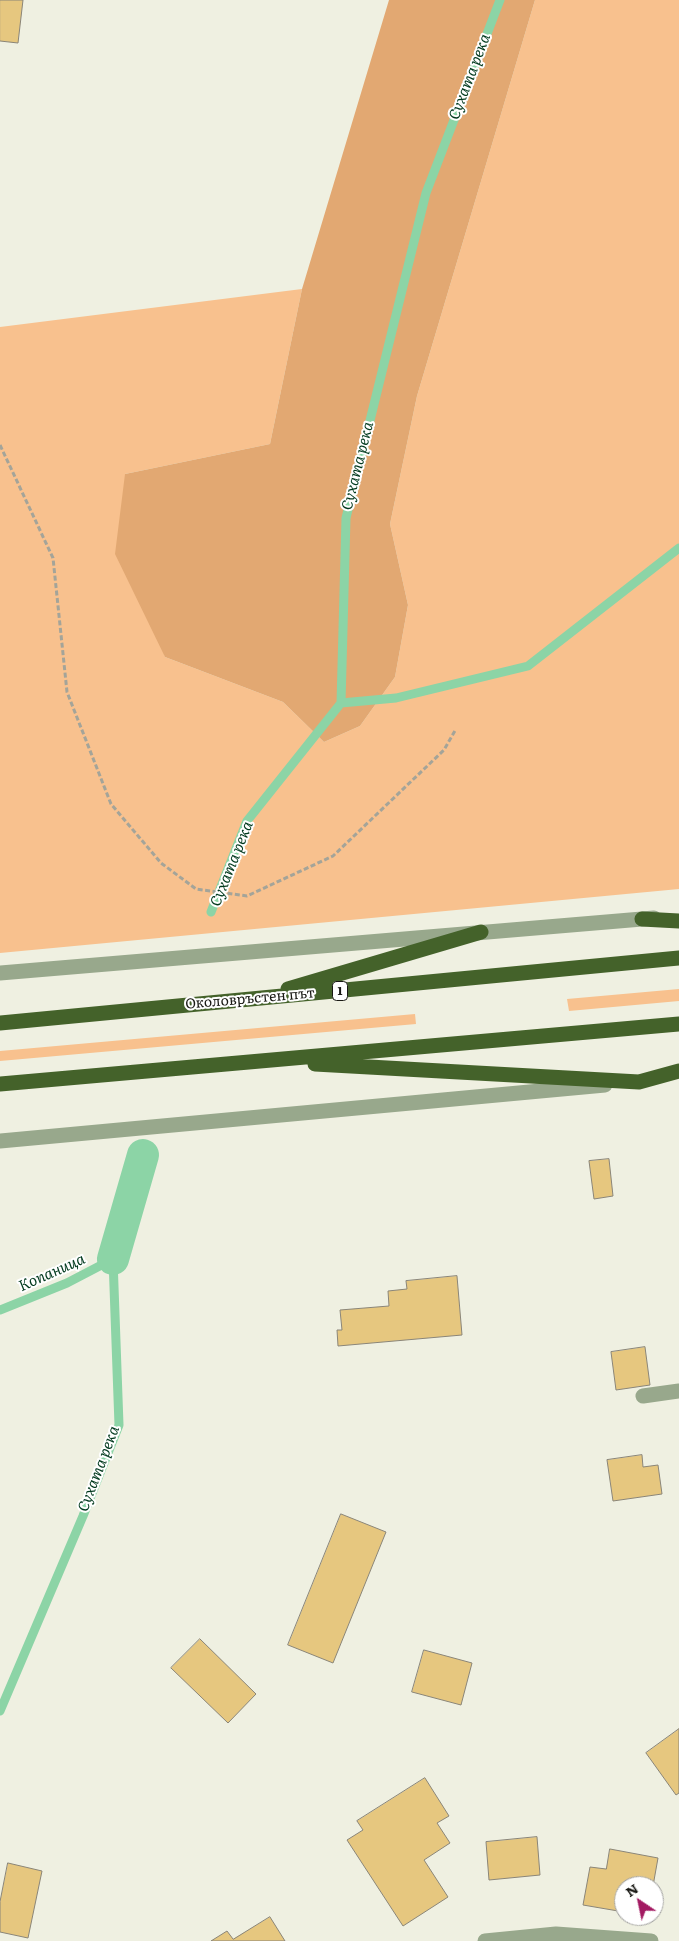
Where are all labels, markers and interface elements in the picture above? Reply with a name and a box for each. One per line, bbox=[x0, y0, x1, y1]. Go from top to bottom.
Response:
water label: Сухата река bbox=[445, 32, 495, 122]
water label: Сухата река bbox=[338, 420, 378, 512]
water label: Сухата река bbox=[207, 819, 257, 909]
road number: 1 bbox=[332, 981, 348, 1000]
street label: Околовръстен път bbox=[185, 985, 315, 1013]
water label: Копаница bbox=[16, 1250, 88, 1296]
water label: Сухата река bbox=[74, 1424, 124, 1514]
north arrow bbox=[614, 1876, 664, 1926]
text: N bbox=[621, 1878, 642, 1901]

